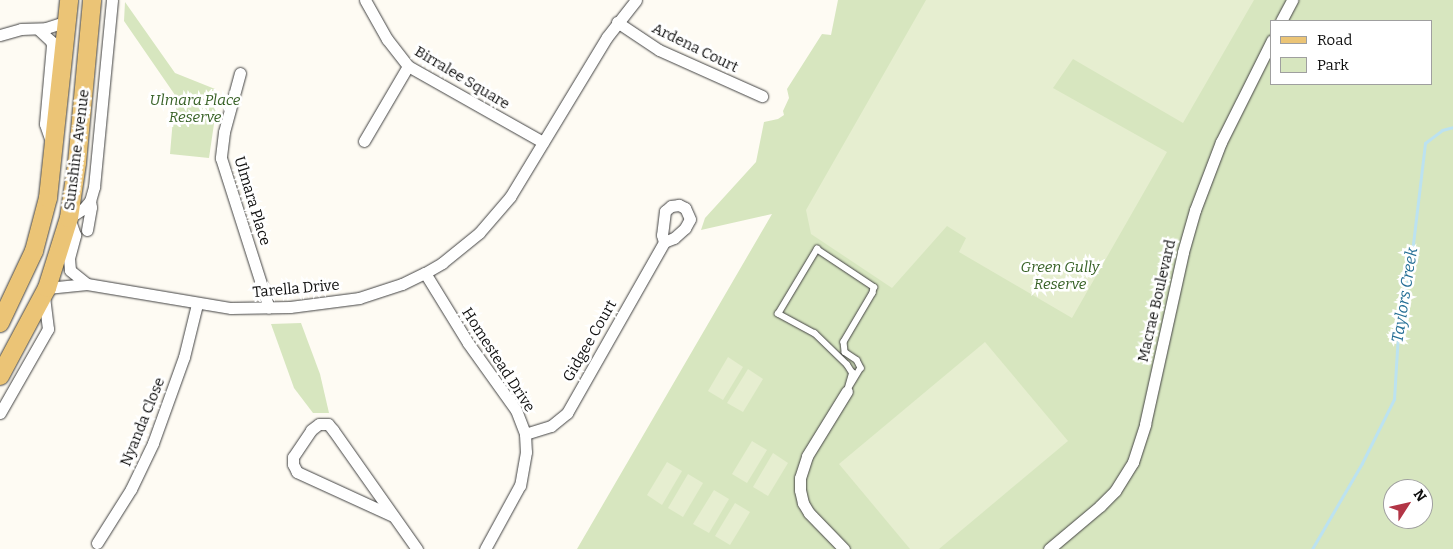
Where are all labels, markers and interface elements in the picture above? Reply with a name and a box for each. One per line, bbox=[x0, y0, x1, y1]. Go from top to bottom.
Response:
street label: Ardena Court bbox=[649, 19, 741, 77]
legend bbox=[1270, 20, 1433, 85]
text: Road bbox=[1317, 31, 1352, 49]
street label: Birralee Square bbox=[411, 43, 513, 113]
text: Park bbox=[1317, 56, 1349, 74]
street label: Sunshine Avenue bbox=[61, 88, 93, 212]
park label: Ulmara Place Reserve bbox=[150, 91, 240, 126]
street label: Ulmara Place bbox=[230, 154, 274, 248]
street label: Macrae Boulevard bbox=[1134, 238, 1180, 364]
water label: Taylors Creek bbox=[1388, 246, 1422, 344]
park label: Green Gully Reserve bbox=[1021, 258, 1099, 293]
street label: Tarella Drive bbox=[252, 276, 340, 302]
street label: Gidgee Court bbox=[559, 297, 621, 385]
street label: Homestead Drive bbox=[458, 305, 538, 415]
street label: Nyanda Close bbox=[117, 375, 169, 469]
north arrow bbox=[1383, 479, 1433, 529]
text: N bbox=[1410, 486, 1430, 505]

